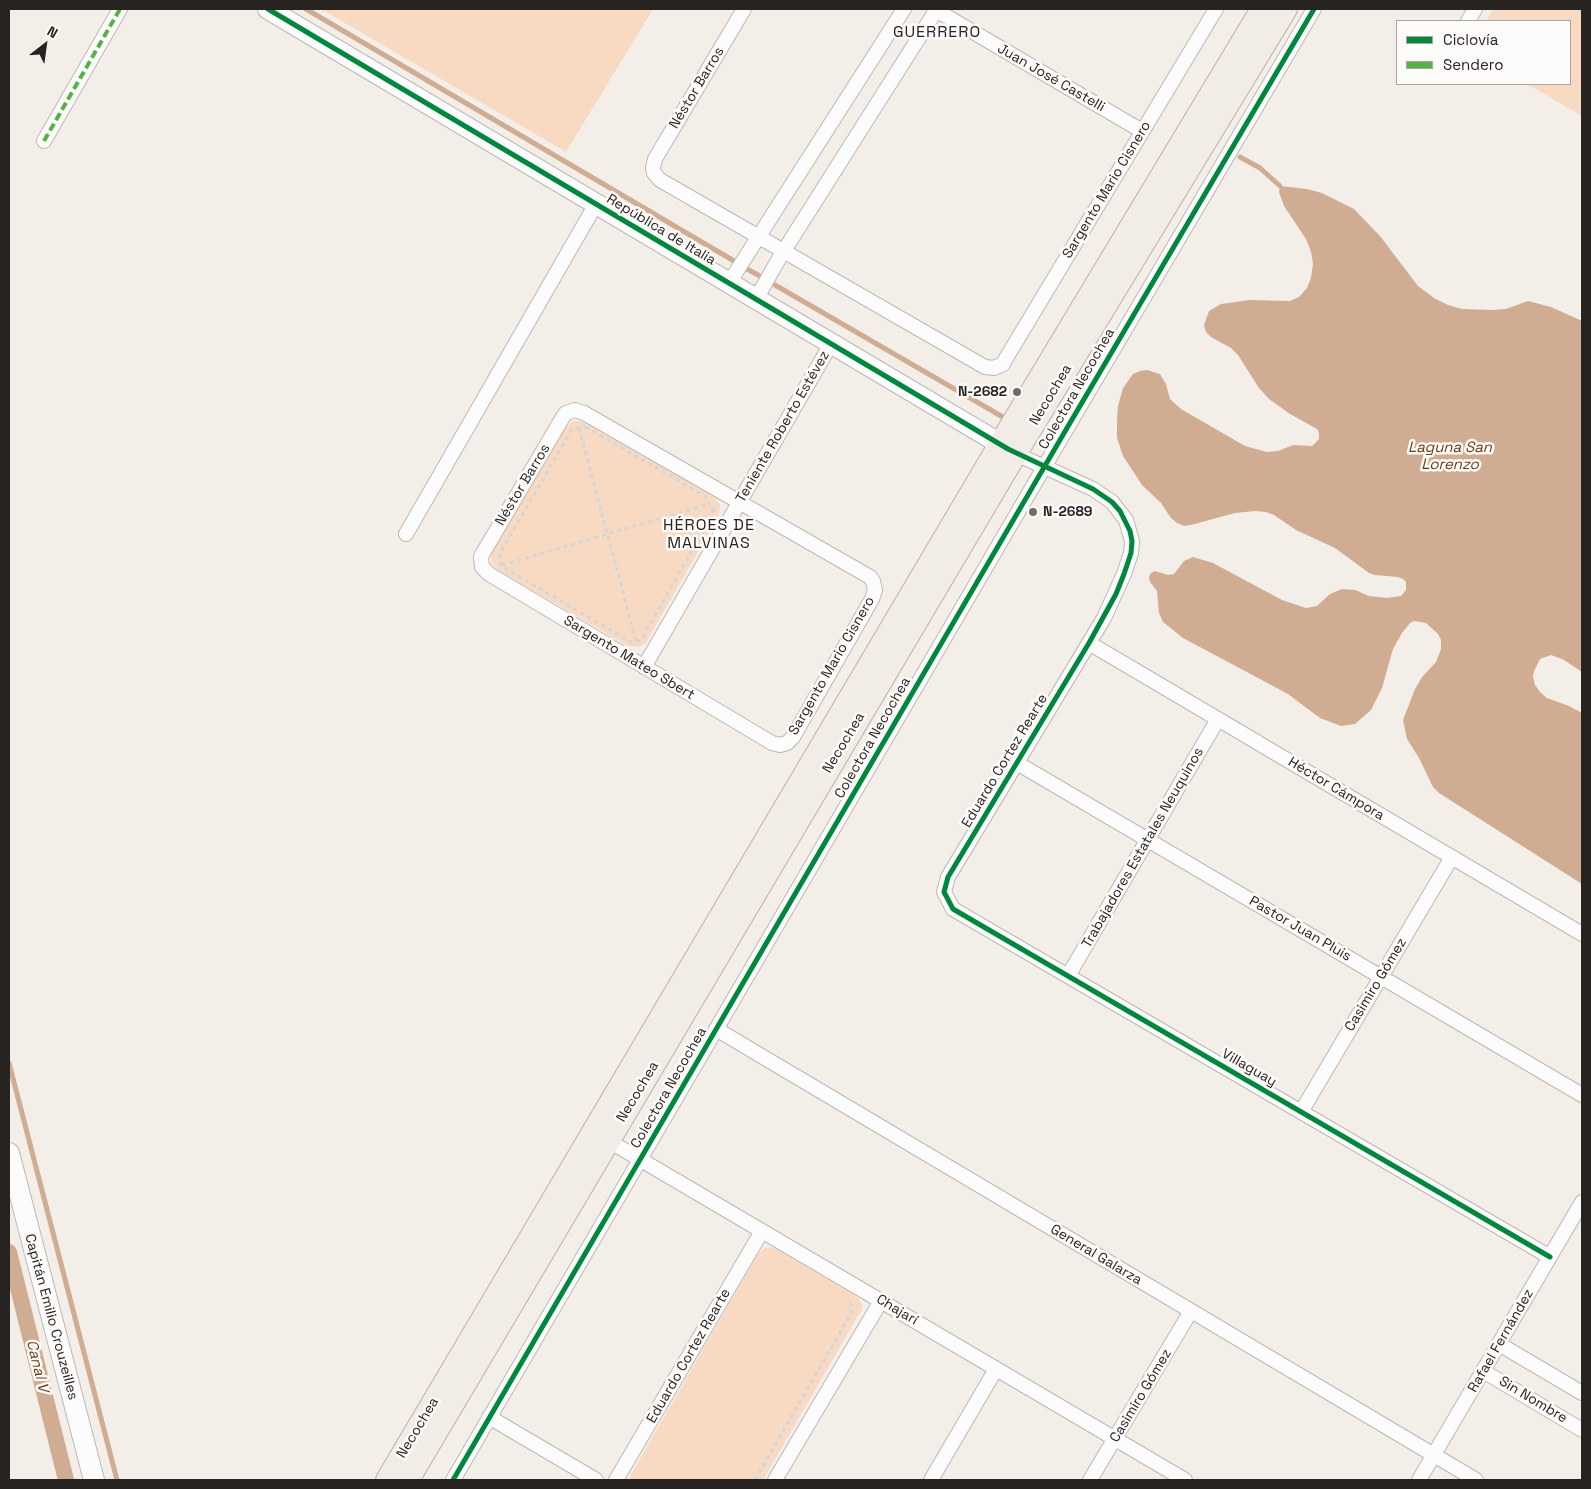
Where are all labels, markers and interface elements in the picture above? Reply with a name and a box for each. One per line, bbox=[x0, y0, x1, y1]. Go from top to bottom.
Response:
north arrow bbox=[20, 20, 70, 70]
legend bbox=[1396, 20, 1571, 85]
text: N bbox=[44, 22, 61, 42]
district label: GUERRERO bbox=[892, 23, 982, 43]
text: Ciclovía bbox=[1443, 30, 1498, 49]
street label: Juan José Castelli bbox=[994, 40, 1108, 116]
street label: Néstor Barros bbox=[666, 44, 728, 132]
text: Sendero bbox=[1443, 55, 1503, 74]
street label: Sargento Mario Cisnero bbox=[1059, 118, 1155, 262]
street label: República de Italia bbox=[603, 191, 719, 269]
street label: Colectora Necochea bbox=[1036, 326, 1118, 452]
street label: Teniente Roberto Estévez bbox=[733, 348, 833, 506]
street label: Necochea bbox=[1026, 362, 1076, 428]
place label: N-2682 bbox=[958, 384, 1007, 400]
marker: N-2682 bbox=[1011, 386, 1023, 398]
water label: Laguna San Lorenzo bbox=[1408, 439, 1492, 474]
street label: Néstor Barros bbox=[492, 441, 554, 529]
place label: N-2689 bbox=[1043, 504, 1092, 520]
marker: N-2689 bbox=[1027, 506, 1039, 518]
district label: HÉROES DE MALVINAS bbox=[662, 516, 756, 554]
street label: Sargento Mario Cisnero bbox=[785, 594, 879, 738]
street label: Sargento Mateo Sbert bbox=[560, 612, 698, 704]
street label: Colectora Necochea bbox=[832, 675, 914, 801]
street label: Eduardo Cortez Rearte bbox=[958, 691, 1052, 831]
street label: Necochea bbox=[819, 710, 869, 776]
street label: Trabajadores Estatales Neuquinos bbox=[1079, 745, 1207, 951]
street label: Héctor Cámpora bbox=[1285, 754, 1387, 824]
street label: Pastor Juan Pluis bbox=[1246, 893, 1354, 965]
street label: Casimiro Gómez bbox=[1342, 935, 1410, 1035]
street label: Colectora Necochea bbox=[628, 1025, 710, 1151]
street label: Villaguay bbox=[1218, 1046, 1280, 1090]
street label: Necochea bbox=[613, 1059, 663, 1125]
street label: General Galarza bbox=[1047, 1221, 1145, 1289]
street label: Capitán Emilio Crouzeilles bbox=[21, 1232, 81, 1402]
street label: Eduardo Cortez Rearte bbox=[644, 1286, 734, 1426]
street label: Rafael Fernández bbox=[1465, 1286, 1537, 1396]
street label: Chajarí bbox=[873, 1291, 921, 1329]
water label: Canal V bbox=[22, 1338, 52, 1394]
street label: Casimiro Gómez bbox=[1107, 1346, 1175, 1446]
street label: Sin Nombre bbox=[1496, 1373, 1570, 1427]
street label: Necochea bbox=[393, 1395, 443, 1461]

